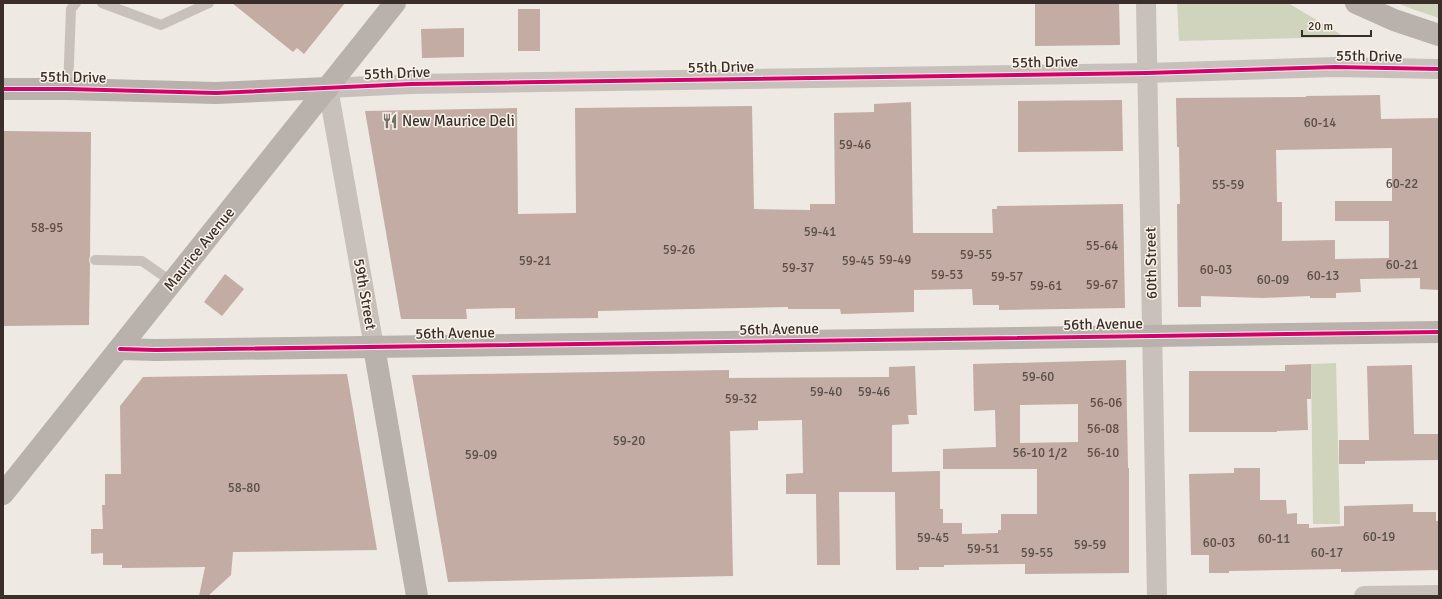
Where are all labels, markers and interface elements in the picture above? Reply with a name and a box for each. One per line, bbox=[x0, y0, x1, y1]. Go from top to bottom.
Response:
scale bar bbox=[1302, 12, 1371, 38]
text: 20 m bbox=[1308, 19, 1333, 34]
street label: 55th Drive bbox=[1336, 46, 1402, 66]
street label: 55th Drive bbox=[1012, 52, 1078, 72]
street label: 55th Drive bbox=[688, 57, 754, 77]
street label: 55th Drive bbox=[363, 63, 431, 83]
street label: 55th Drive bbox=[40, 67, 106, 87]
restaurant icon: New Maurice Deli bbox=[381, 112, 399, 130]
place label: New Maurice Deli bbox=[402, 112, 515, 130]
house number: 60-14 bbox=[1304, 115, 1336, 131]
house number: 59-46 bbox=[839, 137, 871, 153]
house number: 60-22 bbox=[1386, 176, 1418, 192]
house number: 55-59 bbox=[1212, 177, 1244, 193]
street label: Maurice Avenue bbox=[160, 204, 238, 294]
house number: 58-95 bbox=[31, 220, 63, 236]
house number: 59-41 bbox=[804, 224, 836, 240]
street label: 60th Street bbox=[1141, 227, 1161, 299]
house number: 55-64 bbox=[1086, 238, 1118, 254]
house number: 59-26 bbox=[663, 242, 695, 258]
house number: 59-55 bbox=[960, 247, 992, 263]
house number: 59-49 bbox=[879, 252, 911, 268]
house number: 59-21 bbox=[519, 253, 551, 269]
house number: 59-45 bbox=[842, 253, 874, 269]
street label: 59th Street bbox=[350, 257, 380, 331]
house number: 60-21 bbox=[1386, 257, 1418, 273]
house number: 59-37 bbox=[782, 260, 814, 276]
house number: 60-03 bbox=[1200, 262, 1232, 278]
house number: 59-53 bbox=[931, 267, 963, 283]
house number: 60-13 bbox=[1307, 268, 1339, 284]
house number: 59-57 bbox=[991, 269, 1023, 285]
house number: 60-09 bbox=[1257, 272, 1289, 288]
house number: 59-67 bbox=[1086, 277, 1118, 293]
house number: 59-61 bbox=[1030, 278, 1062, 294]
street label: 56th Avenue bbox=[1063, 314, 1143, 334]
street label: 56th Avenue bbox=[739, 319, 819, 339]
street label: 56th Avenue bbox=[415, 323, 495, 343]
house number: 59-60 bbox=[1022, 369, 1054, 385]
house number: 59-40 bbox=[810, 384, 842, 400]
house number: 59-46 bbox=[858, 384, 890, 400]
house number: 59-32 bbox=[725, 391, 757, 407]
house number: 56-06 bbox=[1090, 395, 1122, 411]
house number: 56-08 bbox=[1087, 421, 1119, 437]
house number: 59-20 bbox=[613, 433, 645, 449]
house number: 56-10 1/2 bbox=[1012, 445, 1068, 461]
house number: 56-10 bbox=[1087, 445, 1119, 461]
house number: 59-09 bbox=[465, 447, 497, 463]
house number: 58-80 bbox=[228, 480, 260, 496]
house number: 60-19 bbox=[1363, 529, 1395, 545]
house number: 59-45 bbox=[917, 530, 949, 546]
house number: 60-11 bbox=[1258, 531, 1290, 547]
house number: 60-03 bbox=[1203, 535, 1235, 551]
house number: 59-59 bbox=[1074, 537, 1106, 553]
house number: 59-51 bbox=[967, 541, 999, 557]
house number: 59-55 bbox=[1021, 545, 1053, 561]
house number: 60-17 bbox=[1311, 545, 1343, 561]

